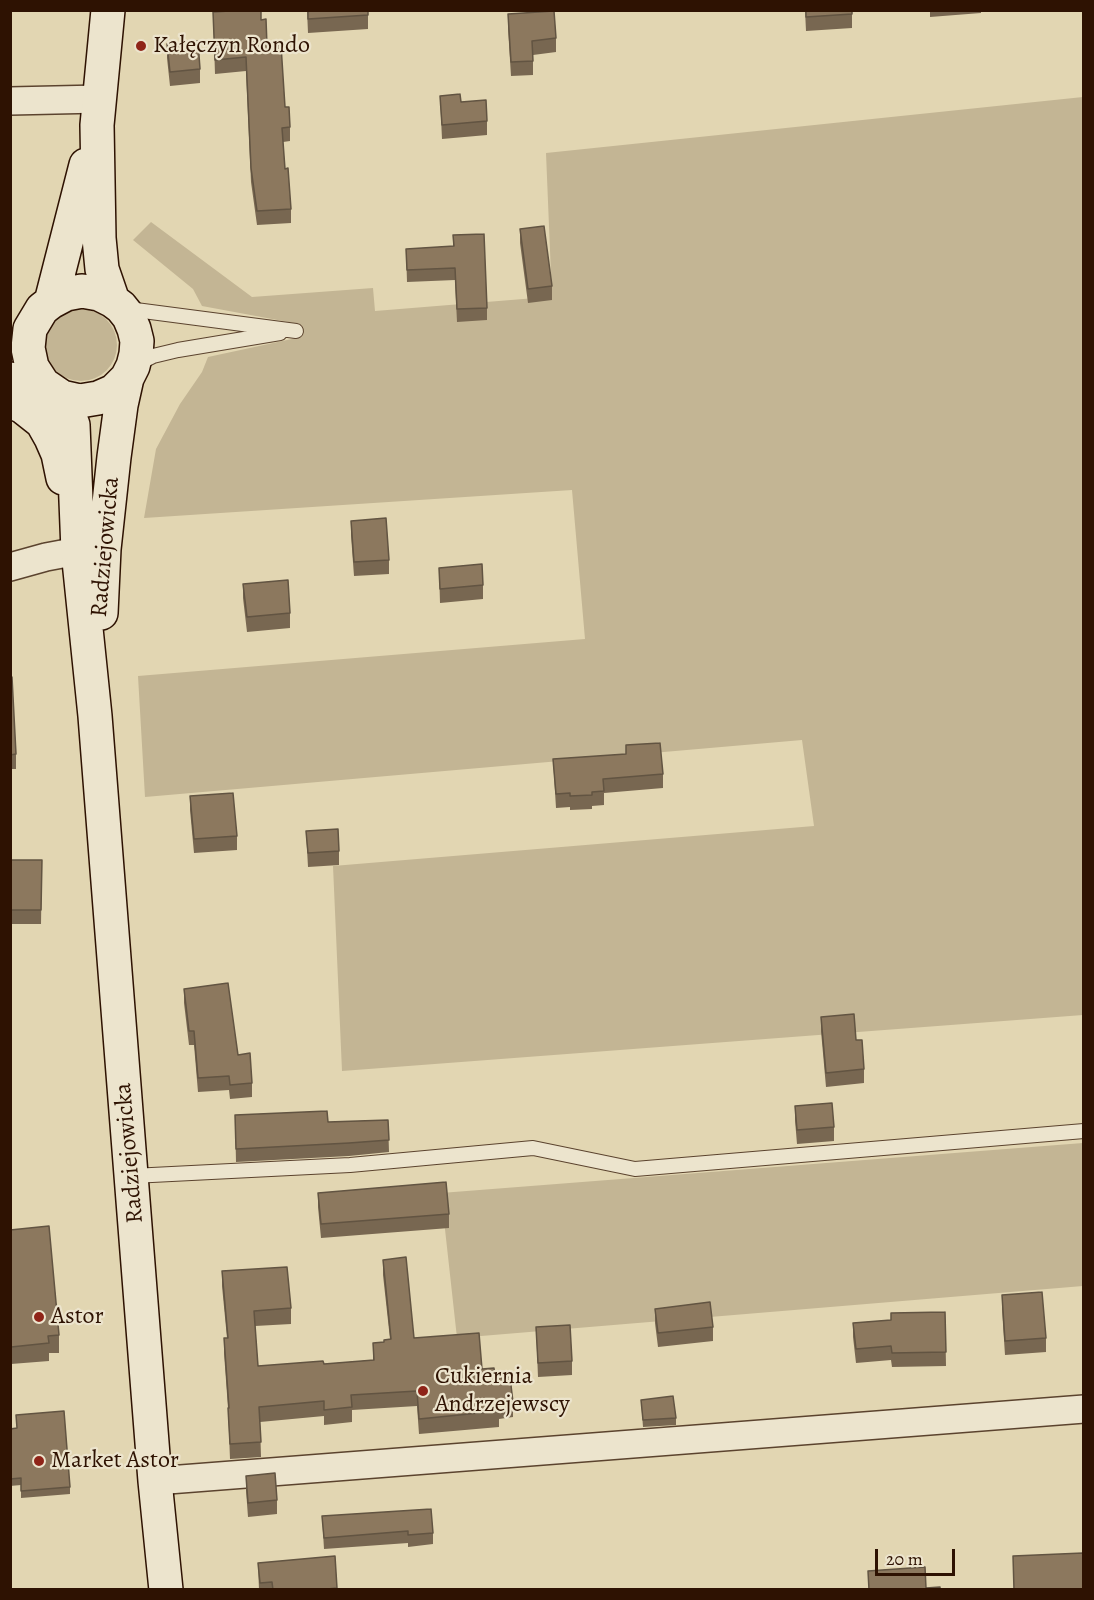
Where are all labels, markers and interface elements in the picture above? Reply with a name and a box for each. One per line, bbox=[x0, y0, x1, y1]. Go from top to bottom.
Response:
place label: Kałęczyn Rondo bbox=[153, 32, 310, 60]
marker: Kałęczyn Rondo bbox=[134, 39, 148, 53]
street label: Radziejowicka bbox=[86, 476, 126, 618]
street label: Radziejowicka bbox=[110, 1082, 150, 1224]
place label: Astor bbox=[51, 1303, 104, 1331]
marker: Astor bbox=[32, 1310, 46, 1324]
place label: Cukiernia Andrzejewscy bbox=[435, 1363, 570, 1419]
marker: Cukiernia Andrzejewscy bbox=[416, 1384, 430, 1398]
place label: Market Astor bbox=[51, 1447, 179, 1475]
marker: Market Astor bbox=[32, 1454, 46, 1468]
scale bar bbox=[878, 1537, 958, 1575]
text: 20 m bbox=[886, 1547, 923, 1571]

